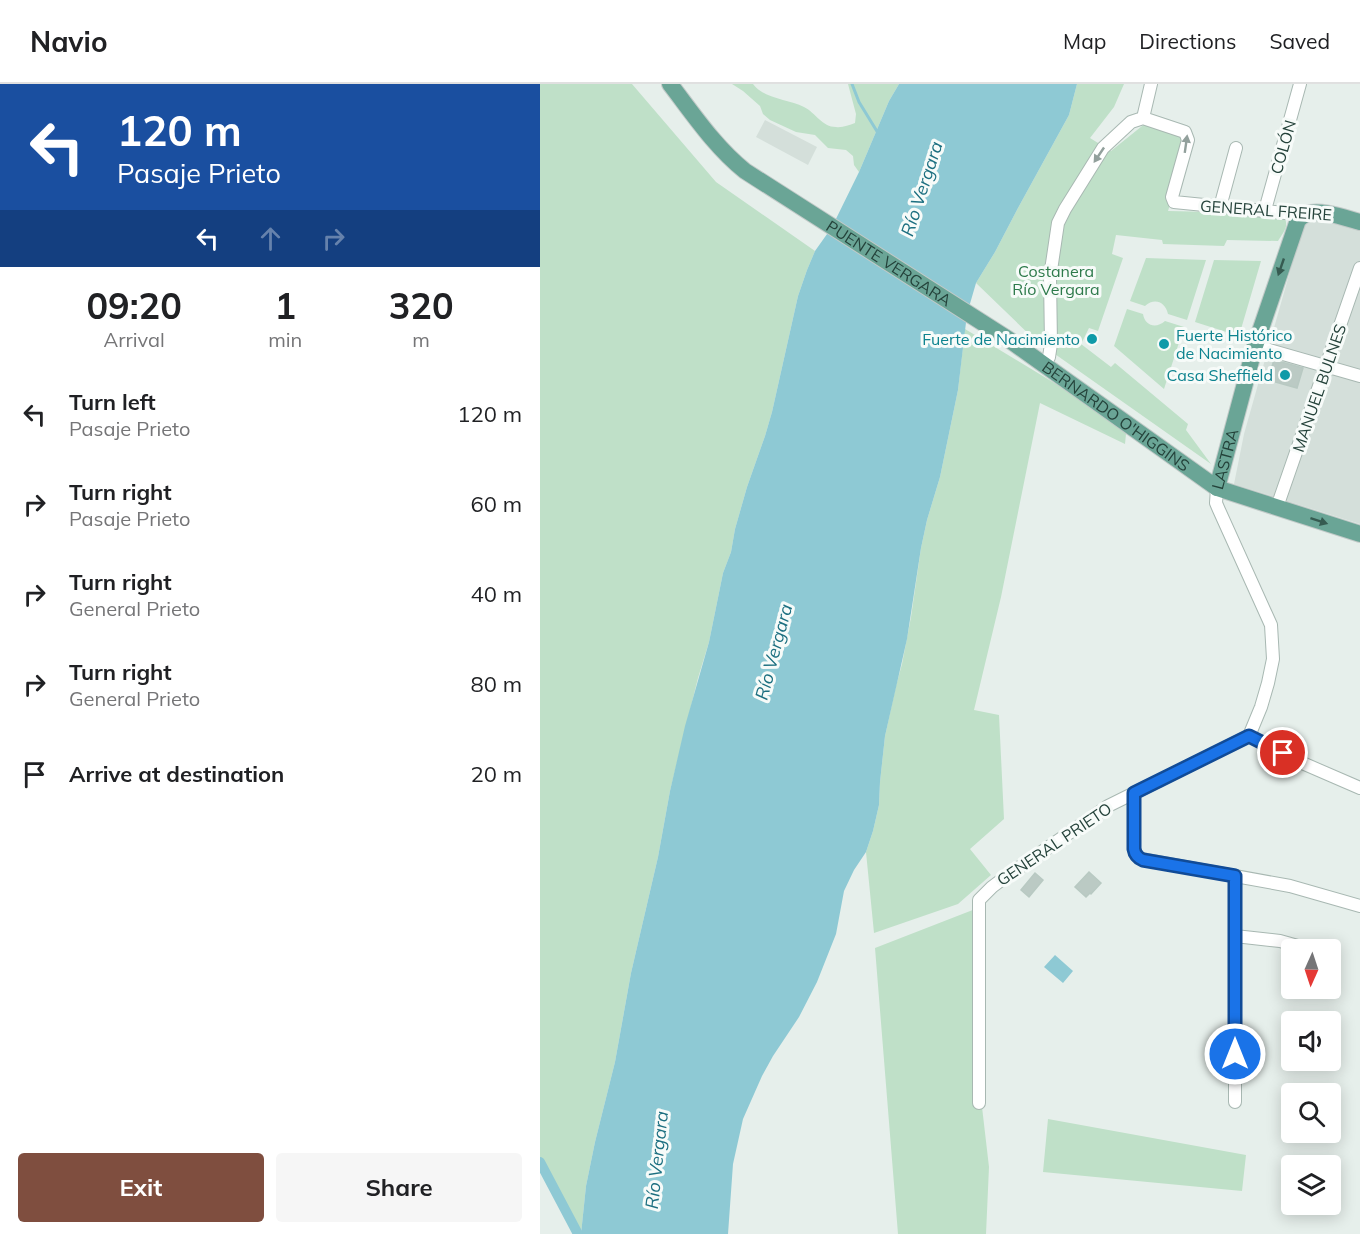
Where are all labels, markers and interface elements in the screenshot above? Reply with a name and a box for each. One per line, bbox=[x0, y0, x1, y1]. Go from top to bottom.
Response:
text: Navio bbox=[30, 24, 107, 59]
text: Map bbox=[1063, 28, 1106, 54]
text: Directions bbox=[1139, 28, 1236, 54]
text: Saved bbox=[1269, 28, 1330, 54]
text: 120 m bbox=[117, 104, 242, 157]
icon: left bbox=[18, 108, 96, 186]
street label: COLÓN bbox=[1266, 118, 1300, 176]
one-way arrow bbox=[1181, 134, 1190, 153]
water label: Río Vergara bbox=[895, 138, 948, 239]
one-way arrow bbox=[1094, 147, 1105, 163]
text: Pasaje Prieto bbox=[117, 156, 281, 190]
street label: GENERAL FREIRE bbox=[1199, 195, 1333, 225]
street label: PUENTE VERGARA bbox=[823, 216, 955, 310]
icon: left bbox=[191, 222, 224, 255]
icon: ahead bbox=[254, 222, 287, 255]
icon: right bbox=[317, 222, 350, 255]
one-way arrow bbox=[1276, 258, 1286, 276]
park label: Costanera Río Vergara bbox=[1012, 261, 1100, 299]
text: 09:20 bbox=[86, 283, 182, 328]
text: 1 bbox=[274, 283, 296, 328]
text: 320 bbox=[389, 283, 454, 328]
street label: MANUEL BULNES bbox=[1288, 321, 1350, 455]
place label: Fuerte Histórico de Nacimiento bbox=[1176, 325, 1292, 363]
text: Arrival bbox=[104, 327, 165, 352]
text: min bbox=[268, 327, 302, 352]
text: m bbox=[412, 327, 430, 352]
place label: Fuerte de Nacimiento bbox=[922, 329, 1080, 349]
marker: Fuerte de Nacimiento bbox=[1085, 332, 1099, 346]
marker: Fuerte Histórico de Nacimiento bbox=[1157, 337, 1171, 351]
street label: BERNARDO O'HIGGINS bbox=[1038, 357, 1194, 475]
place label: Casa Sheffield bbox=[1167, 365, 1273, 385]
marker: Casa Sheffield bbox=[1278, 368, 1292, 382]
text: Turn left bbox=[69, 388, 156, 416]
icon: left bbox=[18, 398, 51, 431]
text: 120 m bbox=[457, 400, 522, 428]
text: Pasaje Prieto bbox=[69, 416, 190, 441]
street label: LASTRA bbox=[1207, 426, 1243, 492]
text: Turn right bbox=[69, 478, 172, 506]
icon: right bbox=[18, 488, 51, 521]
text: 60 m bbox=[471, 490, 522, 518]
text: Pasaje Prieto bbox=[69, 506, 190, 531]
one-way arrow bbox=[1310, 517, 1328, 526]
text: Turn right bbox=[69, 568, 172, 596]
icon: right bbox=[18, 578, 51, 611]
text: 40 m bbox=[471, 580, 522, 608]
text: General Prieto bbox=[69, 596, 200, 621]
water label: Río Vergara bbox=[750, 601, 797, 702]
text: Turn right bbox=[69, 658, 172, 686]
icon: right bbox=[18, 668, 51, 701]
text: 80 m bbox=[471, 670, 522, 698]
text: General Prieto bbox=[69, 686, 200, 711]
pin bbox=[1257, 727, 1308, 778]
icon: arrive bbox=[1266, 736, 1299, 769]
icon: arrive bbox=[18, 758, 51, 791]
text: Arrive at destination bbox=[69, 760, 284, 788]
text: 20 m bbox=[471, 760, 522, 788]
street label: GENERAL PRIETO bbox=[993, 798, 1115, 890]
north arrow bbox=[1281, 939, 1341, 999]
map controls bbox=[1281, 939, 1341, 1215]
button: sound bbox=[1281, 1011, 1341, 1071]
position arrow bbox=[1203, 1022, 1267, 1086]
button: search bbox=[1281, 1083, 1341, 1143]
water label: Río Vergara bbox=[640, 1110, 673, 1210]
button: Exit bbox=[18, 1153, 264, 1222]
button: Share bbox=[276, 1153, 522, 1222]
button: layers bbox=[1281, 1155, 1341, 1215]

